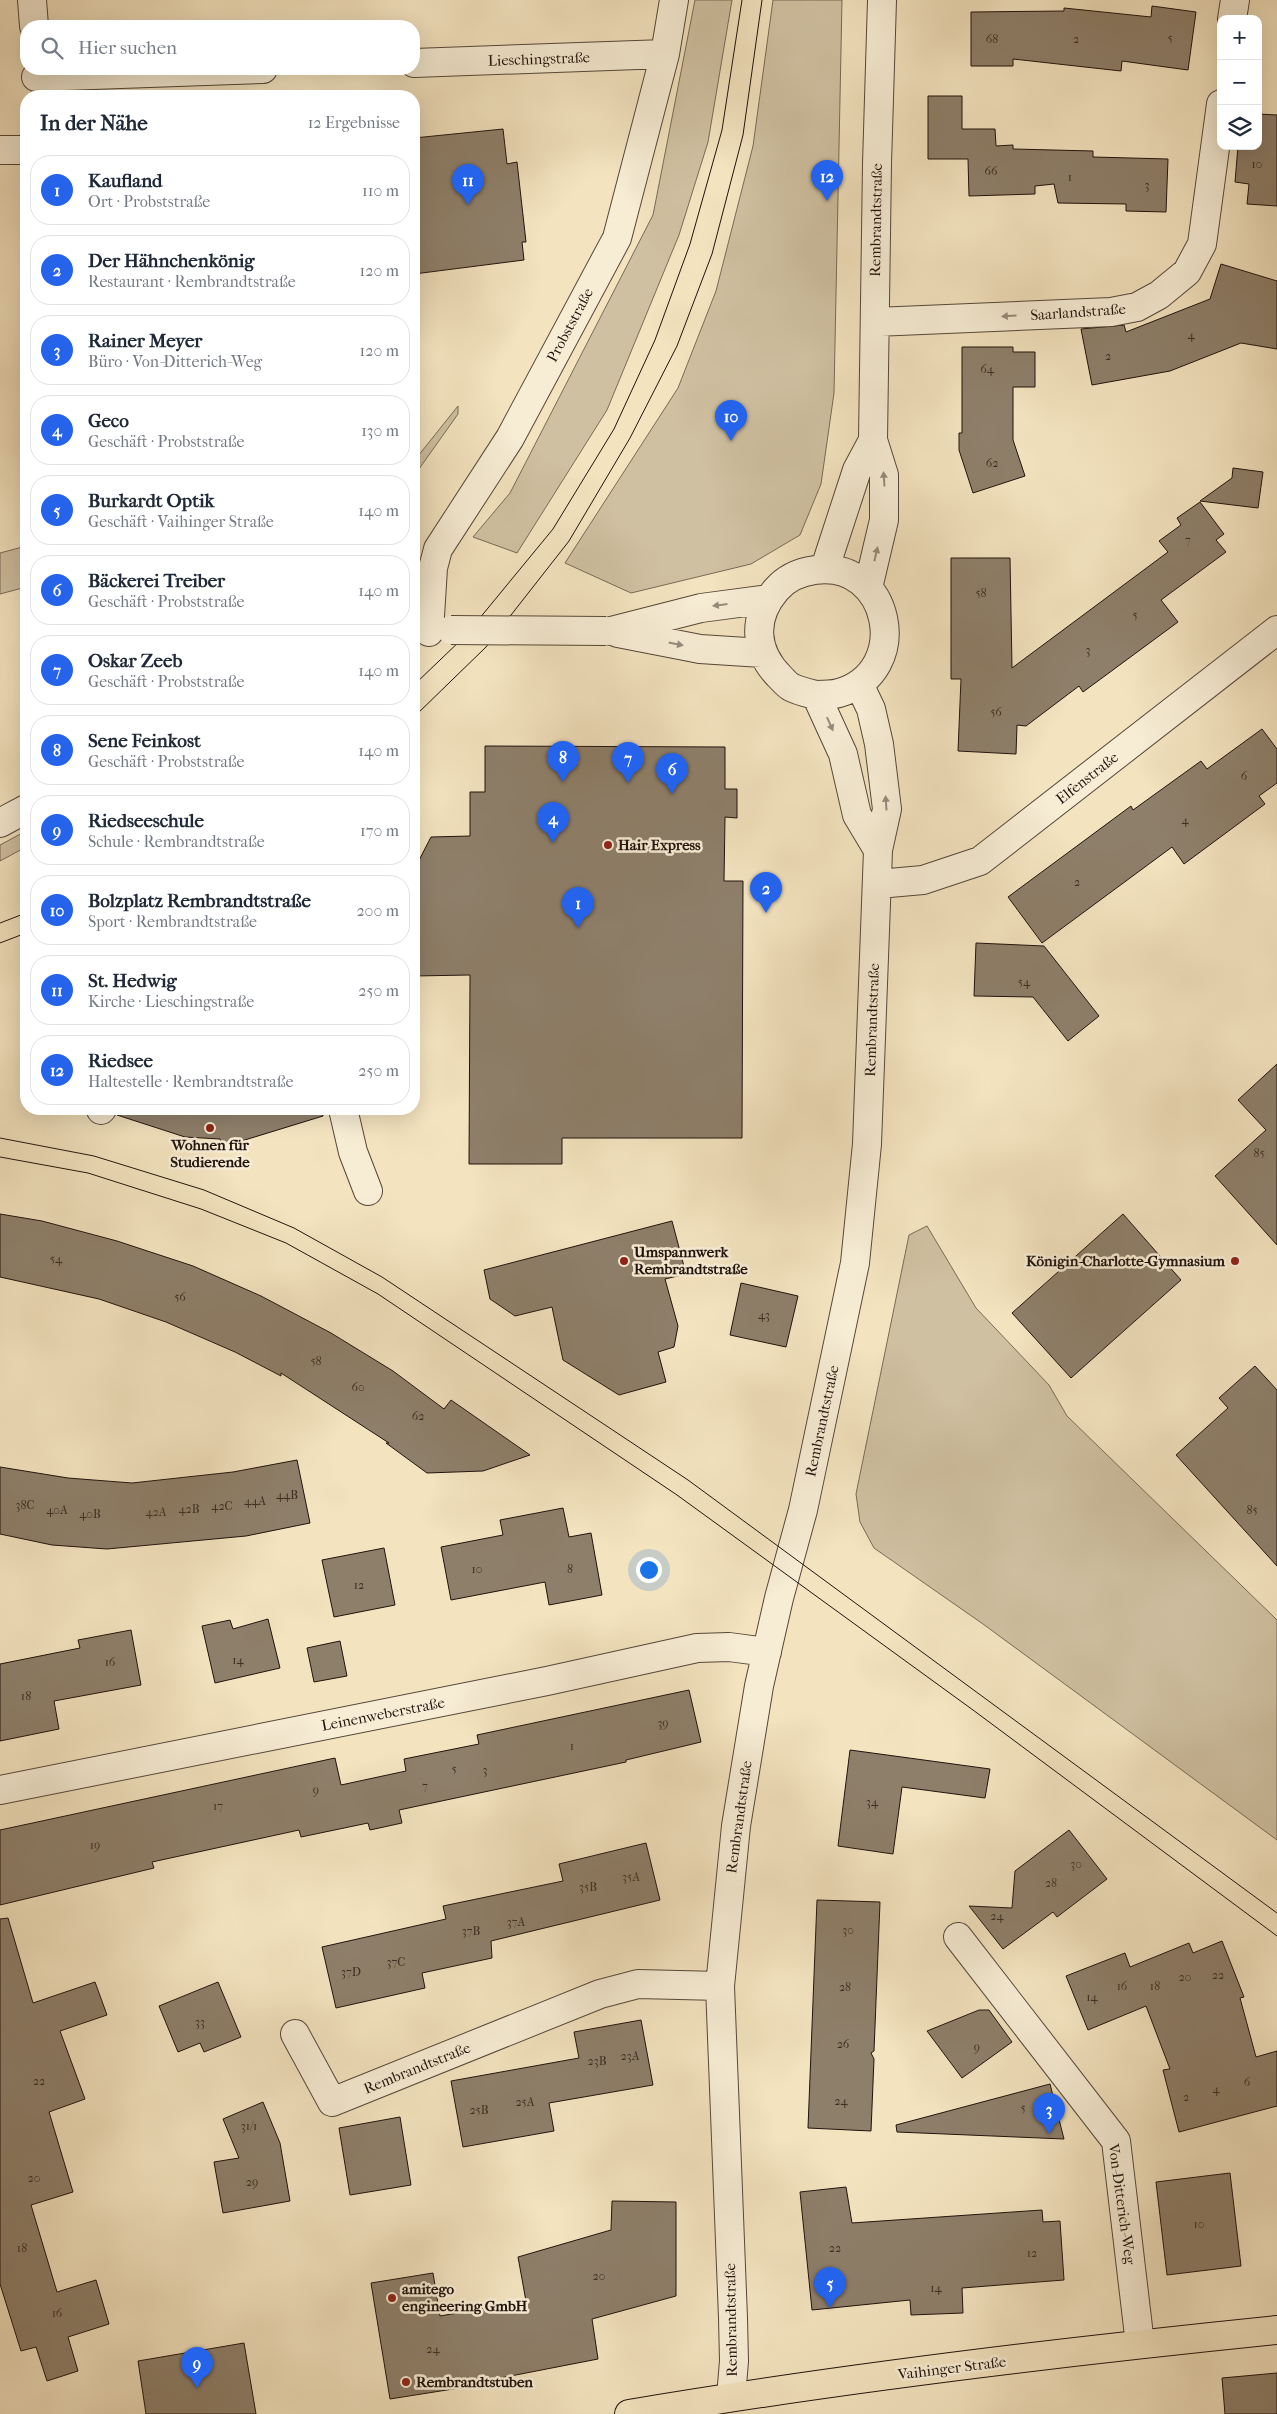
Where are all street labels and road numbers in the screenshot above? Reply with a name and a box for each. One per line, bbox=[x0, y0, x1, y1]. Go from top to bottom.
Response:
street label: Lieschingstraße bbox=[488, 48, 591, 70]
street label: Rembrandtstraße bbox=[866, 162, 886, 277]
street label: Probststraße bbox=[543, 284, 597, 365]
street label: Saarlandstraße bbox=[1030, 300, 1127, 324]
street label: Elfenstraße bbox=[1052, 748, 1122, 808]
street label: Rembrandtstraße bbox=[861, 962, 883, 1077]
street label: Rembrandtstraße bbox=[801, 1363, 843, 1478]
street label: Leinenweberstraße bbox=[320, 1693, 447, 1735]
street label: Rembrandtstraße bbox=[722, 1759, 756, 1875]
street label: Rembrandtstraße bbox=[361, 2038, 474, 2098]
street label: Von-Ditterich-Weg bbox=[1104, 2142, 1140, 2266]
street label: Rembrandtstraße bbox=[721, 2262, 741, 2377]
street label: Vaihinger Straße bbox=[896, 2352, 1008, 2384]

